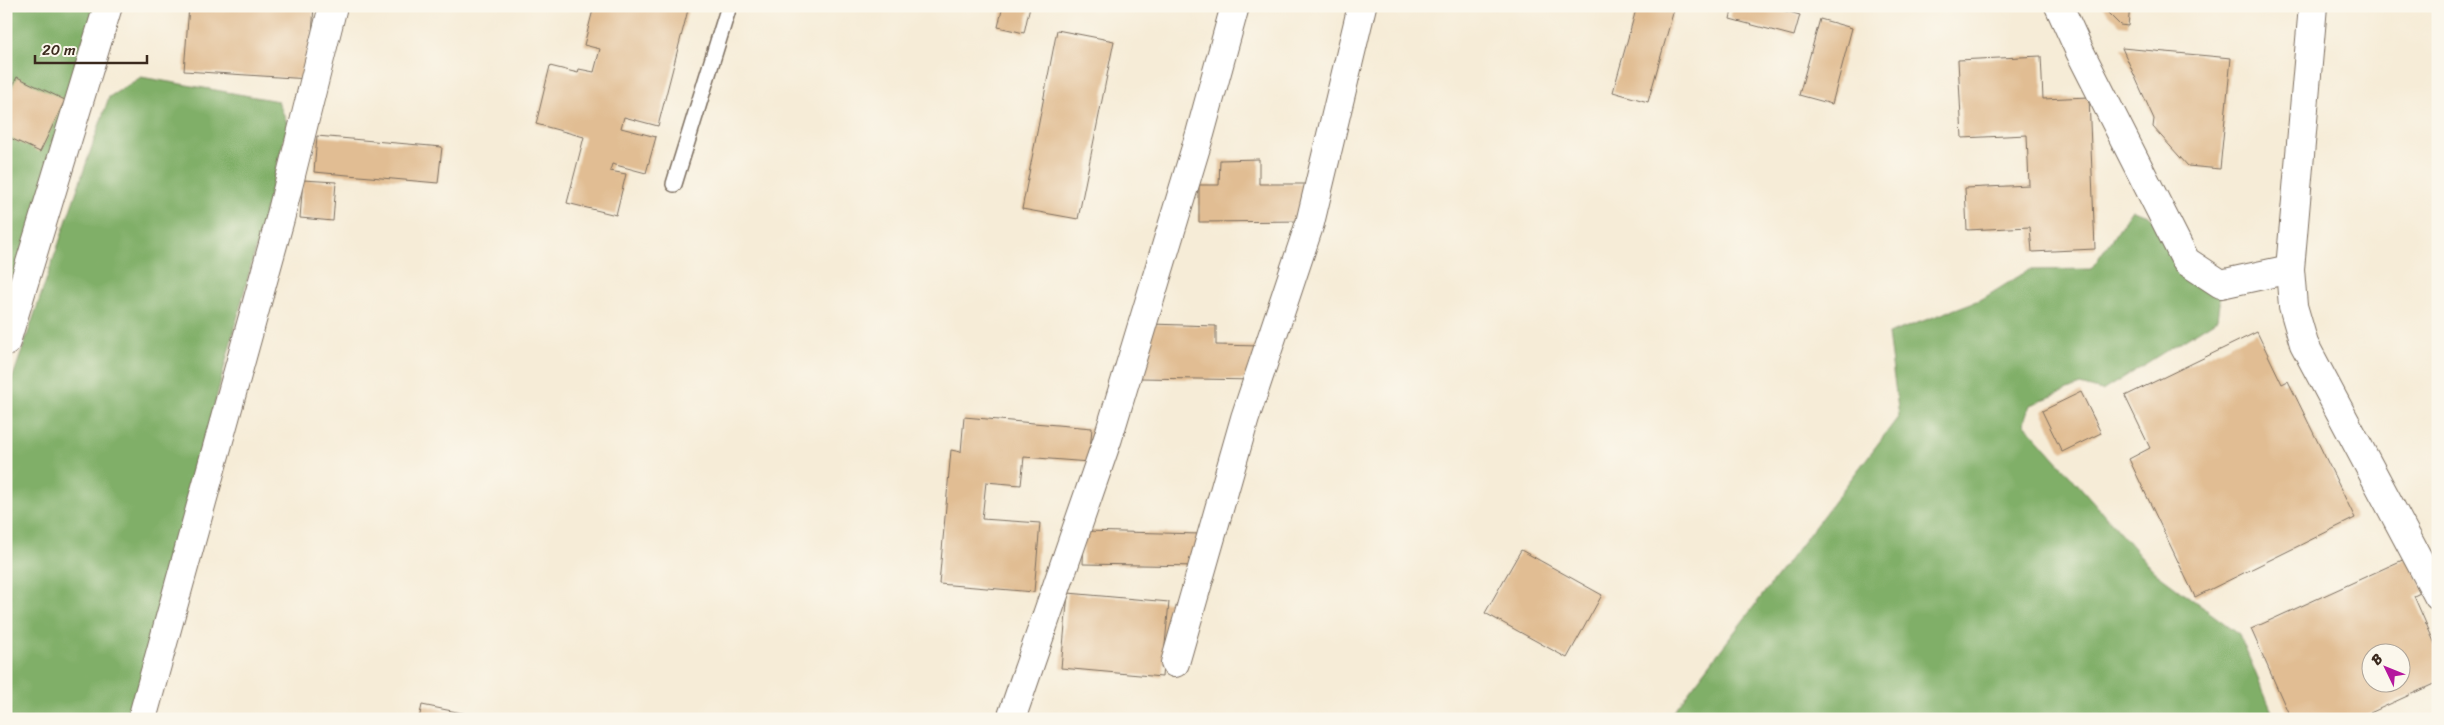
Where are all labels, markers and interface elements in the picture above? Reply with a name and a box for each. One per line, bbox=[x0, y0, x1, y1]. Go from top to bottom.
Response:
scale bar bbox=[35, 32, 148, 64]
text: 20 m bbox=[42, 37, 76, 63]
north arrow bbox=[2362, 642, 2412, 692]
text: B bbox=[2365, 648, 2389, 671]

